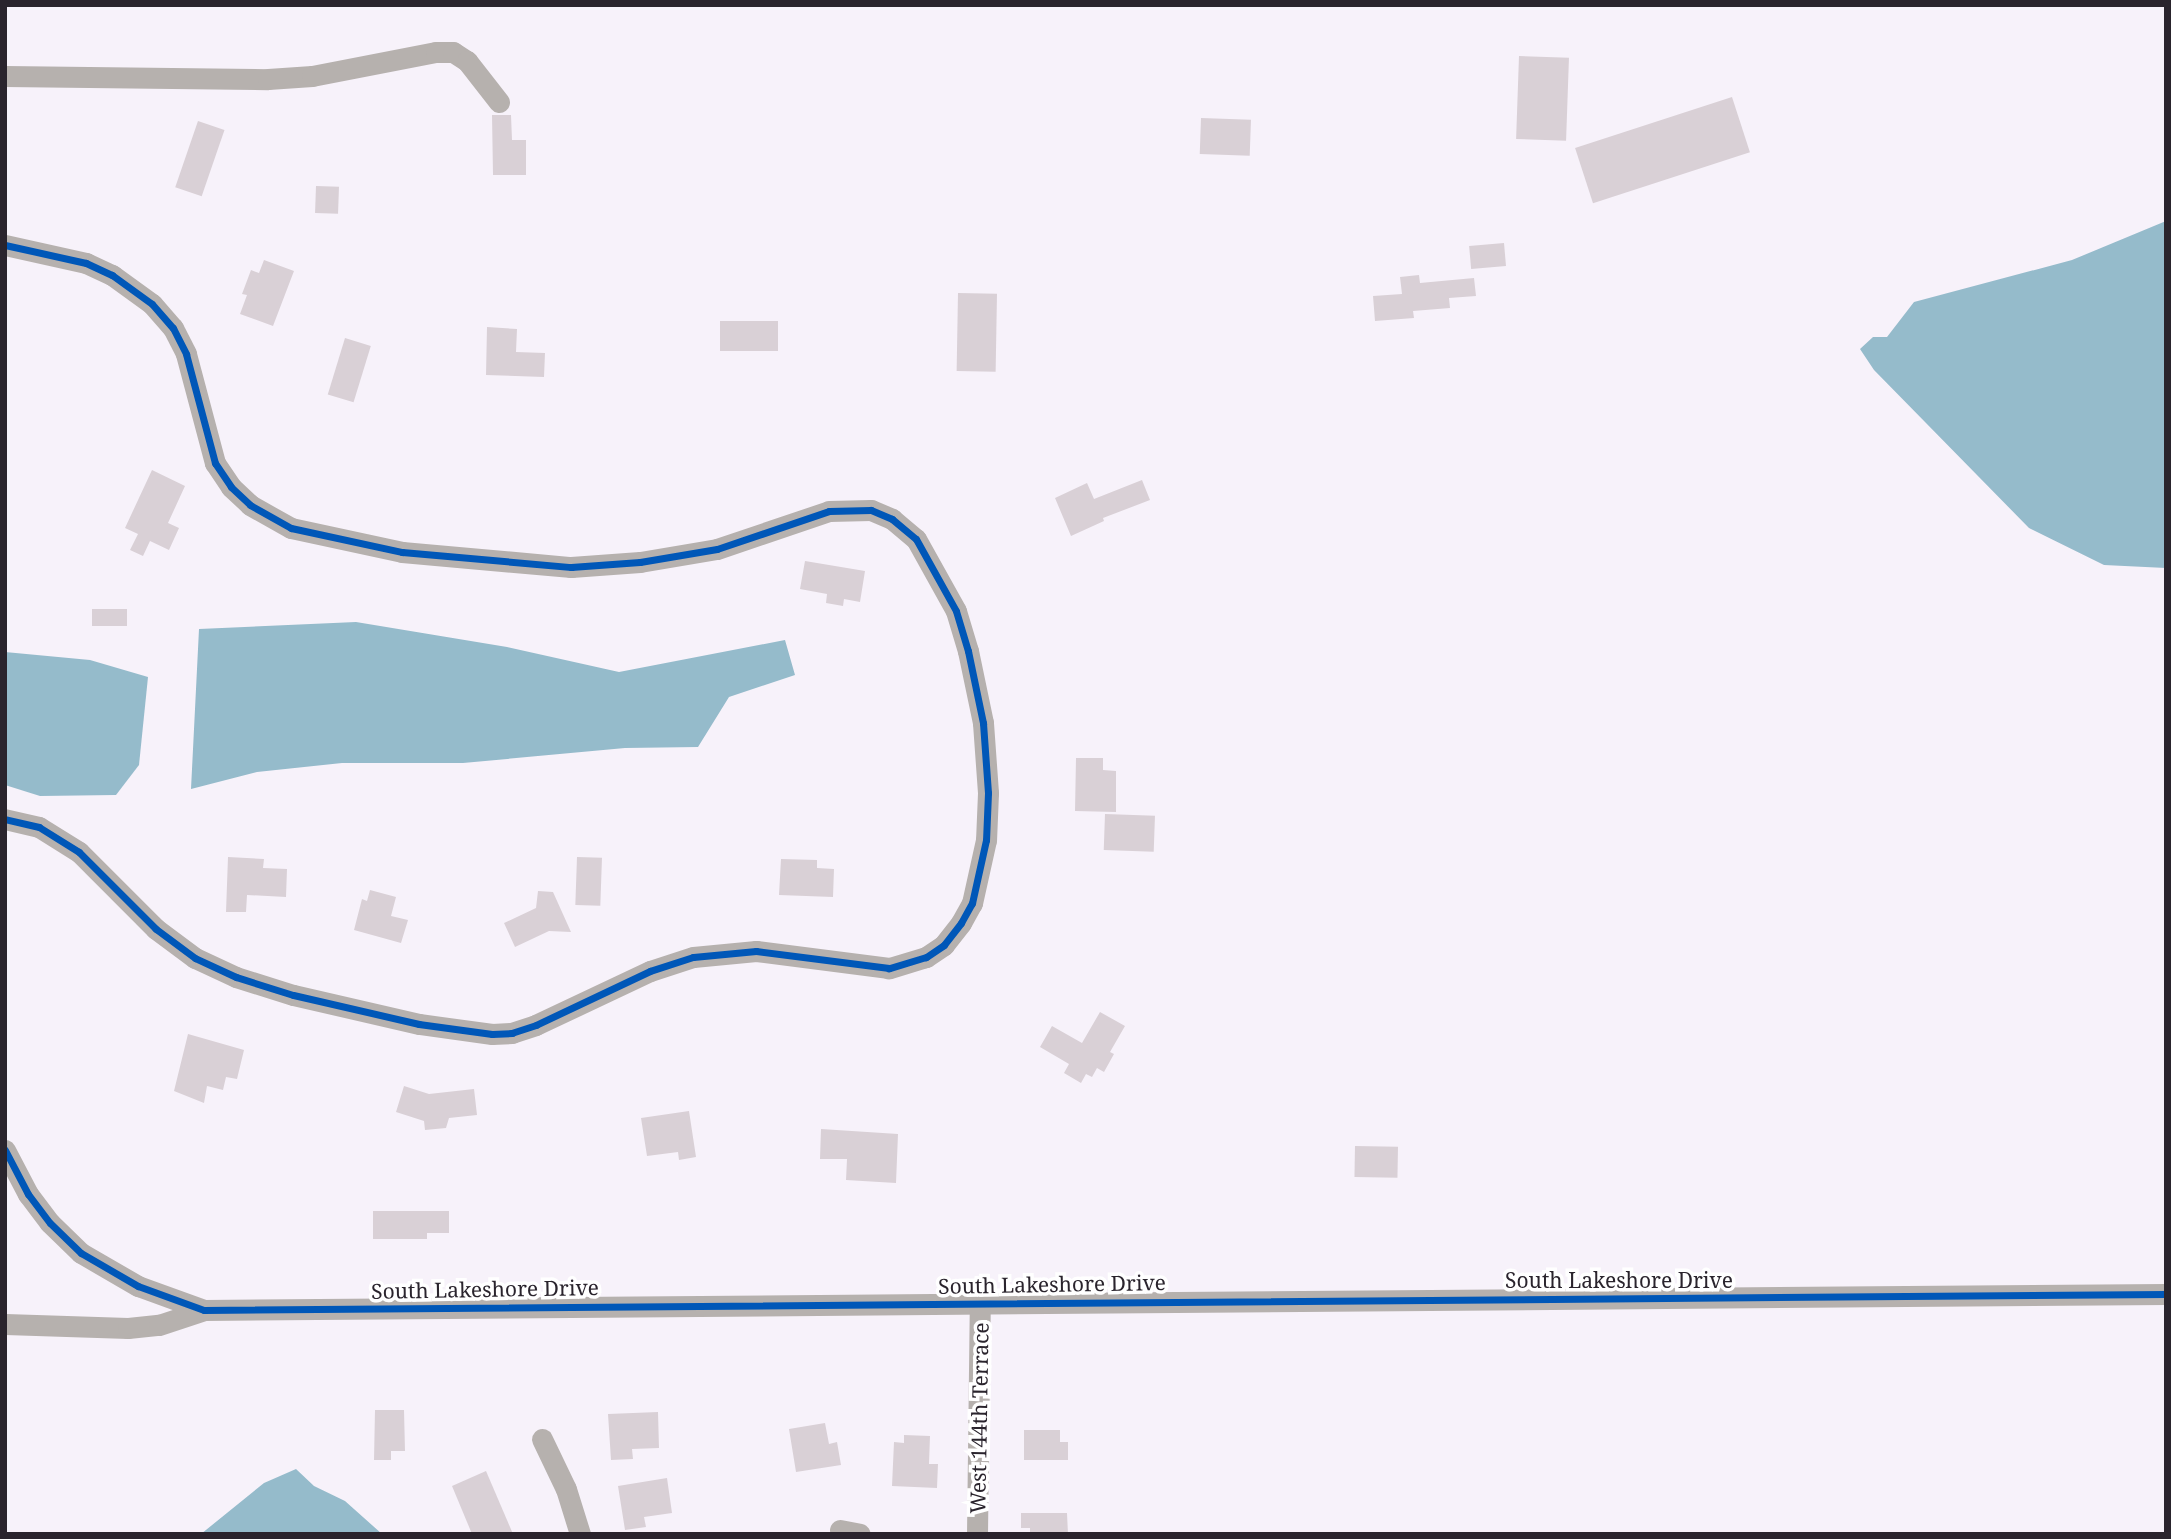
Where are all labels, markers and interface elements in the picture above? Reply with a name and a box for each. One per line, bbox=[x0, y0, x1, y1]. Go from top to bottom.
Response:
street label: South Lakeshore Drive bbox=[1505, 1267, 1733, 1293]
street label: South Lakeshore Drive bbox=[938, 1269, 1166, 1299]
street label: South Lakeshore Drive bbox=[371, 1274, 599, 1304]
street label: West 144th Terrace bbox=[965, 1322, 993, 1514]

